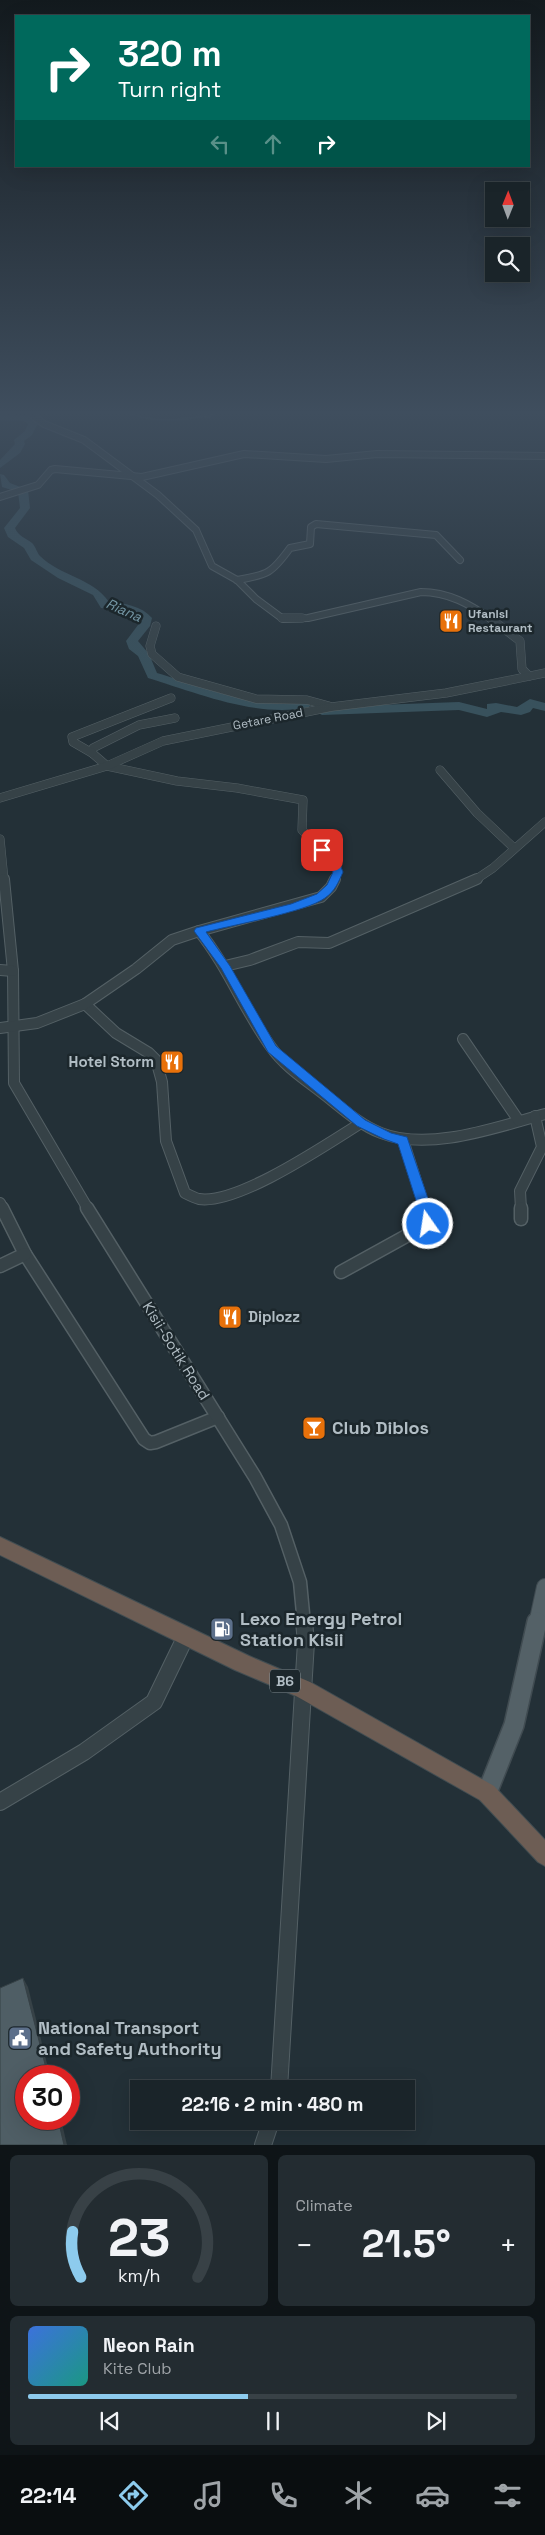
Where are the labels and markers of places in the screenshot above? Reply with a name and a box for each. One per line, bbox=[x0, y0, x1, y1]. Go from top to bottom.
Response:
place label: Ufanisi Restaurant bbox=[468, 606, 533, 636]
restaurant icon: Ufanisi Restaurant bbox=[438, 608, 464, 634]
pin bbox=[301, 829, 343, 871]
restaurant icon: Hotel Storm bbox=[159, 1049, 185, 1075]
place label: Hotel Storm bbox=[69, 1052, 154, 1071]
restaurant icon: Diplozz bbox=[217, 1304, 243, 1330]
place label: Diplozz bbox=[248, 1307, 300, 1326]
bar icon: Club Diblos bbox=[301, 1415, 327, 1441]
place label: Club Diblos bbox=[332, 1416, 429, 1439]
place label: Lexo Energy Petrol Station Kisii bbox=[240, 1607, 402, 1651]
fuel station icon: Lexo Energy Petrol Station Kisii bbox=[209, 1616, 235, 1642]
place label: National Transport and Safety Authority bbox=[38, 2016, 222, 2060]
public building icon: National Transport and Safety Authority bbox=[7, 2025, 33, 2051]

